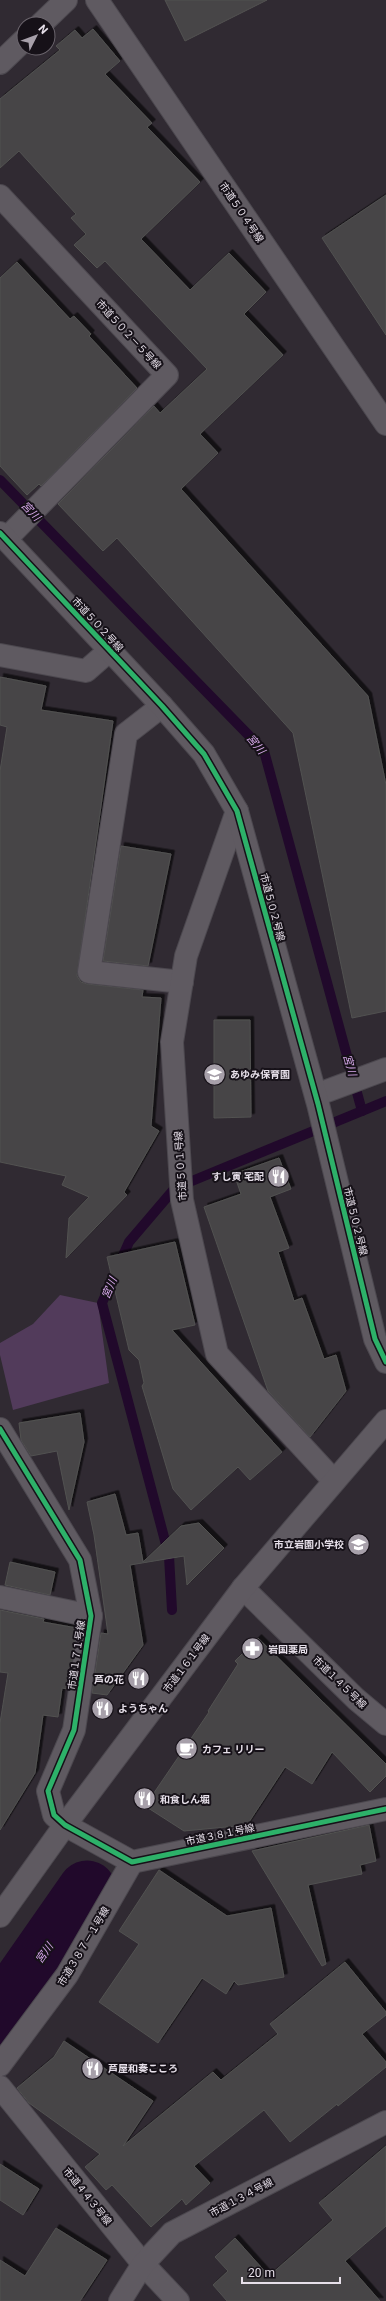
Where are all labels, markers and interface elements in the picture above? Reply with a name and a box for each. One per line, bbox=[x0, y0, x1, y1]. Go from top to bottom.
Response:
north arrow bbox=[16, 16, 56, 56]
text: N bbox=[36, 22, 51, 37]
street label: 市道５０４号線 bbox=[217, 180, 266, 244]
street label: 市道５０２－５号線 bbox=[94, 298, 163, 371]
water label: 宮川 bbox=[18, 499, 44, 524]
street label: 市道５０２号線 bbox=[70, 595, 126, 654]
water label: 宮川 bbox=[244, 732, 268, 758]
street label: 市道５０２号線 bbox=[258, 872, 287, 942]
water label: 宮川 bbox=[340, 1053, 359, 1078]
school or university icon: あゆみ保育園 bbox=[202, 1061, 228, 1087]
place label: あゆみ保育園 bbox=[230, 1069, 290, 1080]
street label: 市道５０１号線 bbox=[173, 1131, 188, 1201]
restaurant icon: すし寅 宅配 bbox=[266, 1163, 292, 1189]
place label: すし寅 宅配 bbox=[212, 1171, 264, 1182]
street label: 市道５０２号線 bbox=[342, 1186, 369, 1256]
water label: 宮川 bbox=[99, 1275, 120, 1301]
school or university icon: 市立岩園小学校 bbox=[346, 1531, 372, 1557]
place label: 市立岩園小学校 bbox=[274, 1539, 344, 1550]
street label: 市道１７１号線 bbox=[66, 1620, 87, 1690]
street label: 市道１６１号線 bbox=[161, 1632, 212, 1695]
pharmacy icon: 岩国薬局 bbox=[239, 1636, 265, 1662]
place label: 岩国薬局 bbox=[268, 1644, 308, 1655]
street label: 市道１４５号線 bbox=[311, 1654, 369, 1711]
restaurant icon: 芦の花 bbox=[126, 1666, 152, 1692]
place label: 芦の花 bbox=[94, 1674, 124, 1685]
restaurant icon: ようちゃん bbox=[89, 1695, 115, 1721]
place label: ようちゃん bbox=[118, 1703, 168, 1714]
cafe icon: カフェ リリー bbox=[173, 1736, 199, 1762]
place label: カフェ リリー bbox=[202, 1744, 265, 1755]
restaurant icon: 和食しん堀 bbox=[132, 1786, 158, 1812]
place label: 和食しん堀 bbox=[160, 1794, 210, 1805]
street label: 市道３８１号線 bbox=[185, 1822, 255, 1847]
street label: 市道３８７－１号線 bbox=[56, 1905, 111, 1988]
water label: 宮川 bbox=[33, 1940, 57, 1966]
restaurant icon: 芦屋和奏こころ bbox=[80, 2055, 106, 2081]
place label: 芦屋和奏こころ bbox=[108, 2063, 178, 2074]
street label: 市道４４３号線 bbox=[61, 2166, 114, 2227]
street label: 市道１３４号線 bbox=[208, 2176, 275, 2219]
scale bar bbox=[242, 2259, 340, 2285]
text: 20 m bbox=[248, 2266, 275, 2280]

